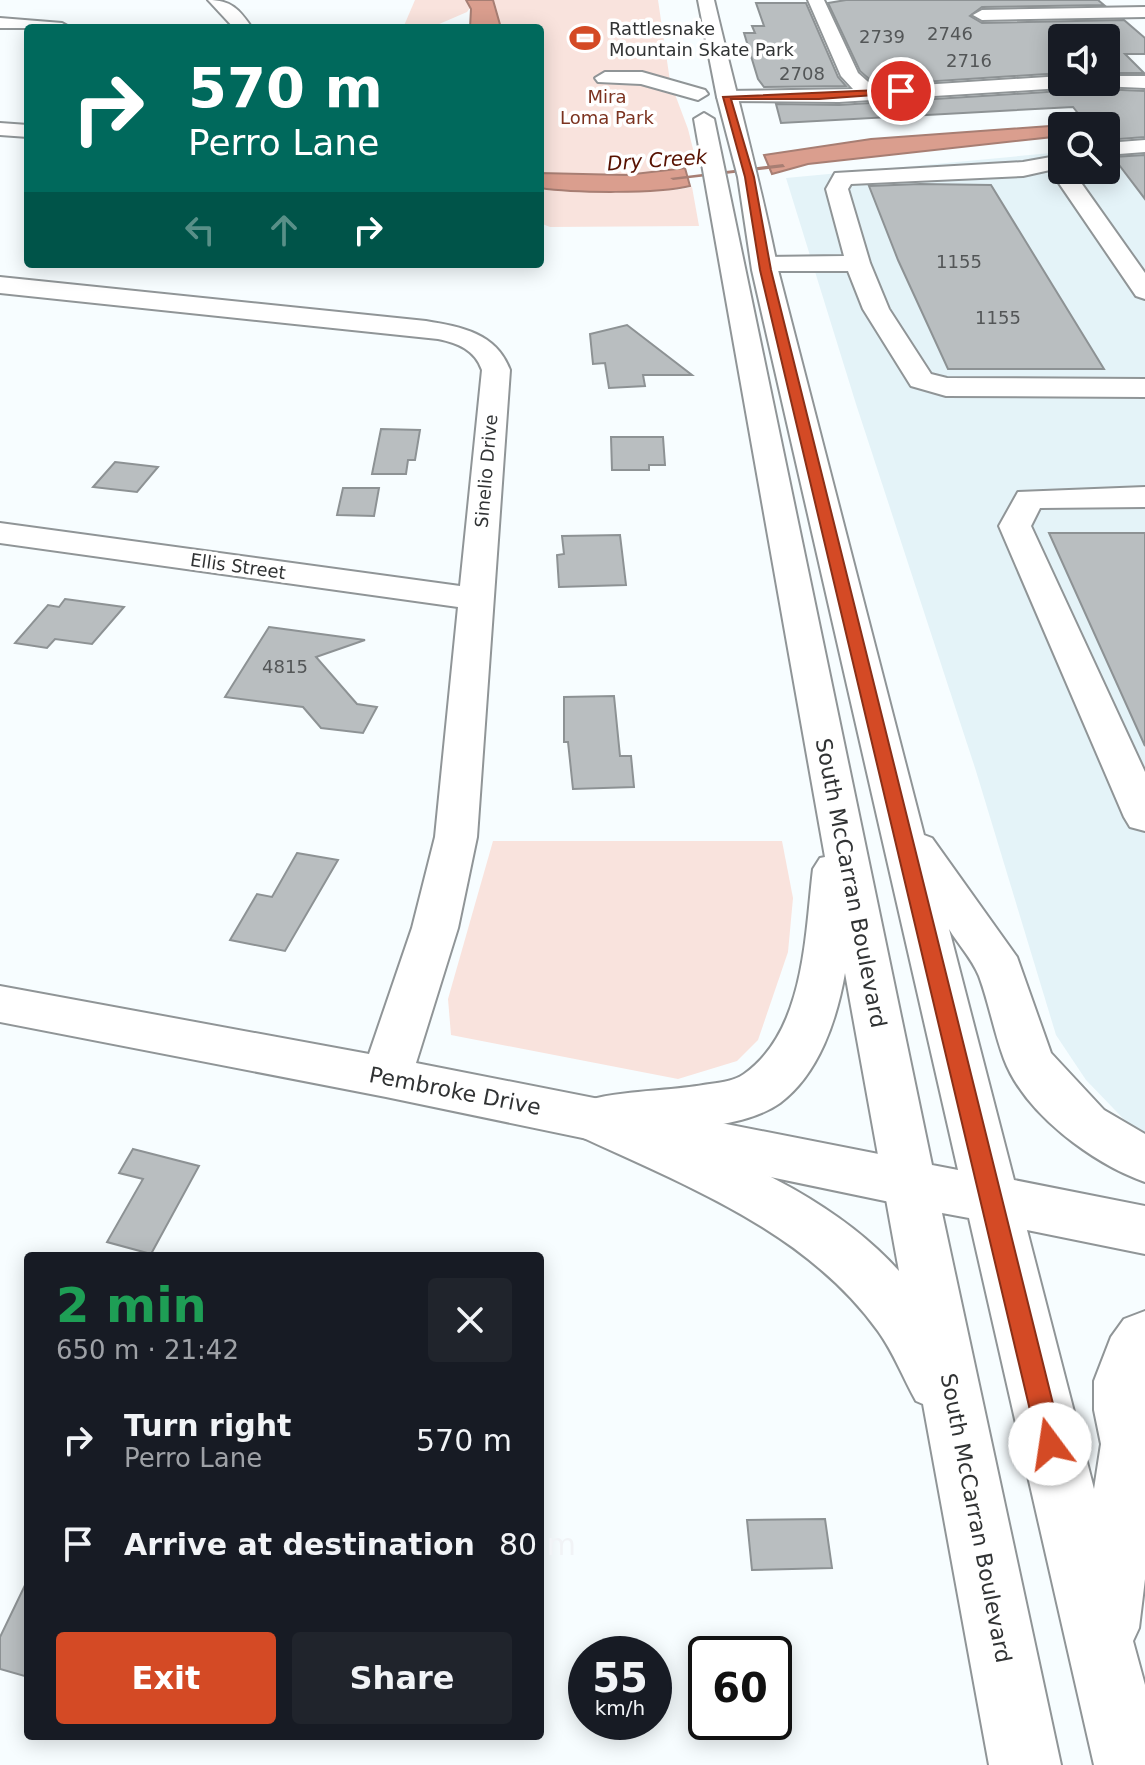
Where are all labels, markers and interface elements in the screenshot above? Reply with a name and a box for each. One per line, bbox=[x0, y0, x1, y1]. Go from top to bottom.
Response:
place label: Rattlesnake Mountain Skate Park bbox=[609, 18, 794, 60]
sports icon: Rattlesnake Mountain Skate Park bbox=[568, 21, 602, 55]
house number: 2746 bbox=[927, 23, 973, 44]
map controls bbox=[1048, 24, 1120, 184]
button: sound bbox=[1048, 24, 1120, 96]
house number: 2739 bbox=[859, 26, 905, 47]
house number: 2716 bbox=[946, 50, 992, 71]
text: 570 m bbox=[188, 55, 383, 120]
icon: right bbox=[56, 56, 160, 160]
pin bbox=[867, 57, 935, 125]
house number: 2708 bbox=[779, 63, 825, 84]
icon: arrive bbox=[879, 69, 923, 113]
park label: Mira Loma Park bbox=[560, 86, 655, 128]
button: search bbox=[1048, 112, 1120, 184]
text: Perro Lane bbox=[188, 122, 379, 163]
water label: Dry Creek bbox=[606, 144, 709, 175]
icon: left bbox=[178, 208, 222, 252]
icon: ahead bbox=[262, 208, 306, 252]
icon: right bbox=[346, 208, 390, 252]
house number: 1155 bbox=[936, 251, 982, 272]
house number: 1155 bbox=[975, 307, 1021, 328]
street label: Sinelio Drive bbox=[471, 413, 501, 529]
street label: Ellis Street bbox=[189, 549, 287, 583]
house number: 4815 bbox=[262, 656, 308, 677]
street label: South McCarran Boulevard bbox=[811, 736, 891, 1030]
street label: Pembroke Drive bbox=[367, 1062, 543, 1120]
text: 2 min bbox=[56, 1277, 207, 1333]
button: close bbox=[428, 1278, 512, 1362]
text: 650 m · 21:42 bbox=[56, 1335, 239, 1365]
street label: South McCarran Boulevard bbox=[936, 1371, 1016, 1665]
position arrow bbox=[1008, 1402, 1092, 1486]
text: Turn right bbox=[124, 1408, 291, 1443]
icon: right bbox=[56, 1418, 100, 1462]
text: 570 m bbox=[416, 1423, 512, 1458]
text: Perro Lane bbox=[124, 1443, 262, 1473]
icon: arrive bbox=[56, 1522, 100, 1566]
text: Arrive at destination bbox=[124, 1527, 475, 1562]
text: 80 m bbox=[499, 1527, 576, 1562]
button: Exit bbox=[56, 1632, 276, 1724]
button: Share bbox=[292, 1632, 512, 1724]
speed limit sign: 60 bbox=[688, 1636, 792, 1740]
text: 55 bbox=[592, 1655, 648, 1701]
text: km/h bbox=[595, 1696, 645, 1720]

